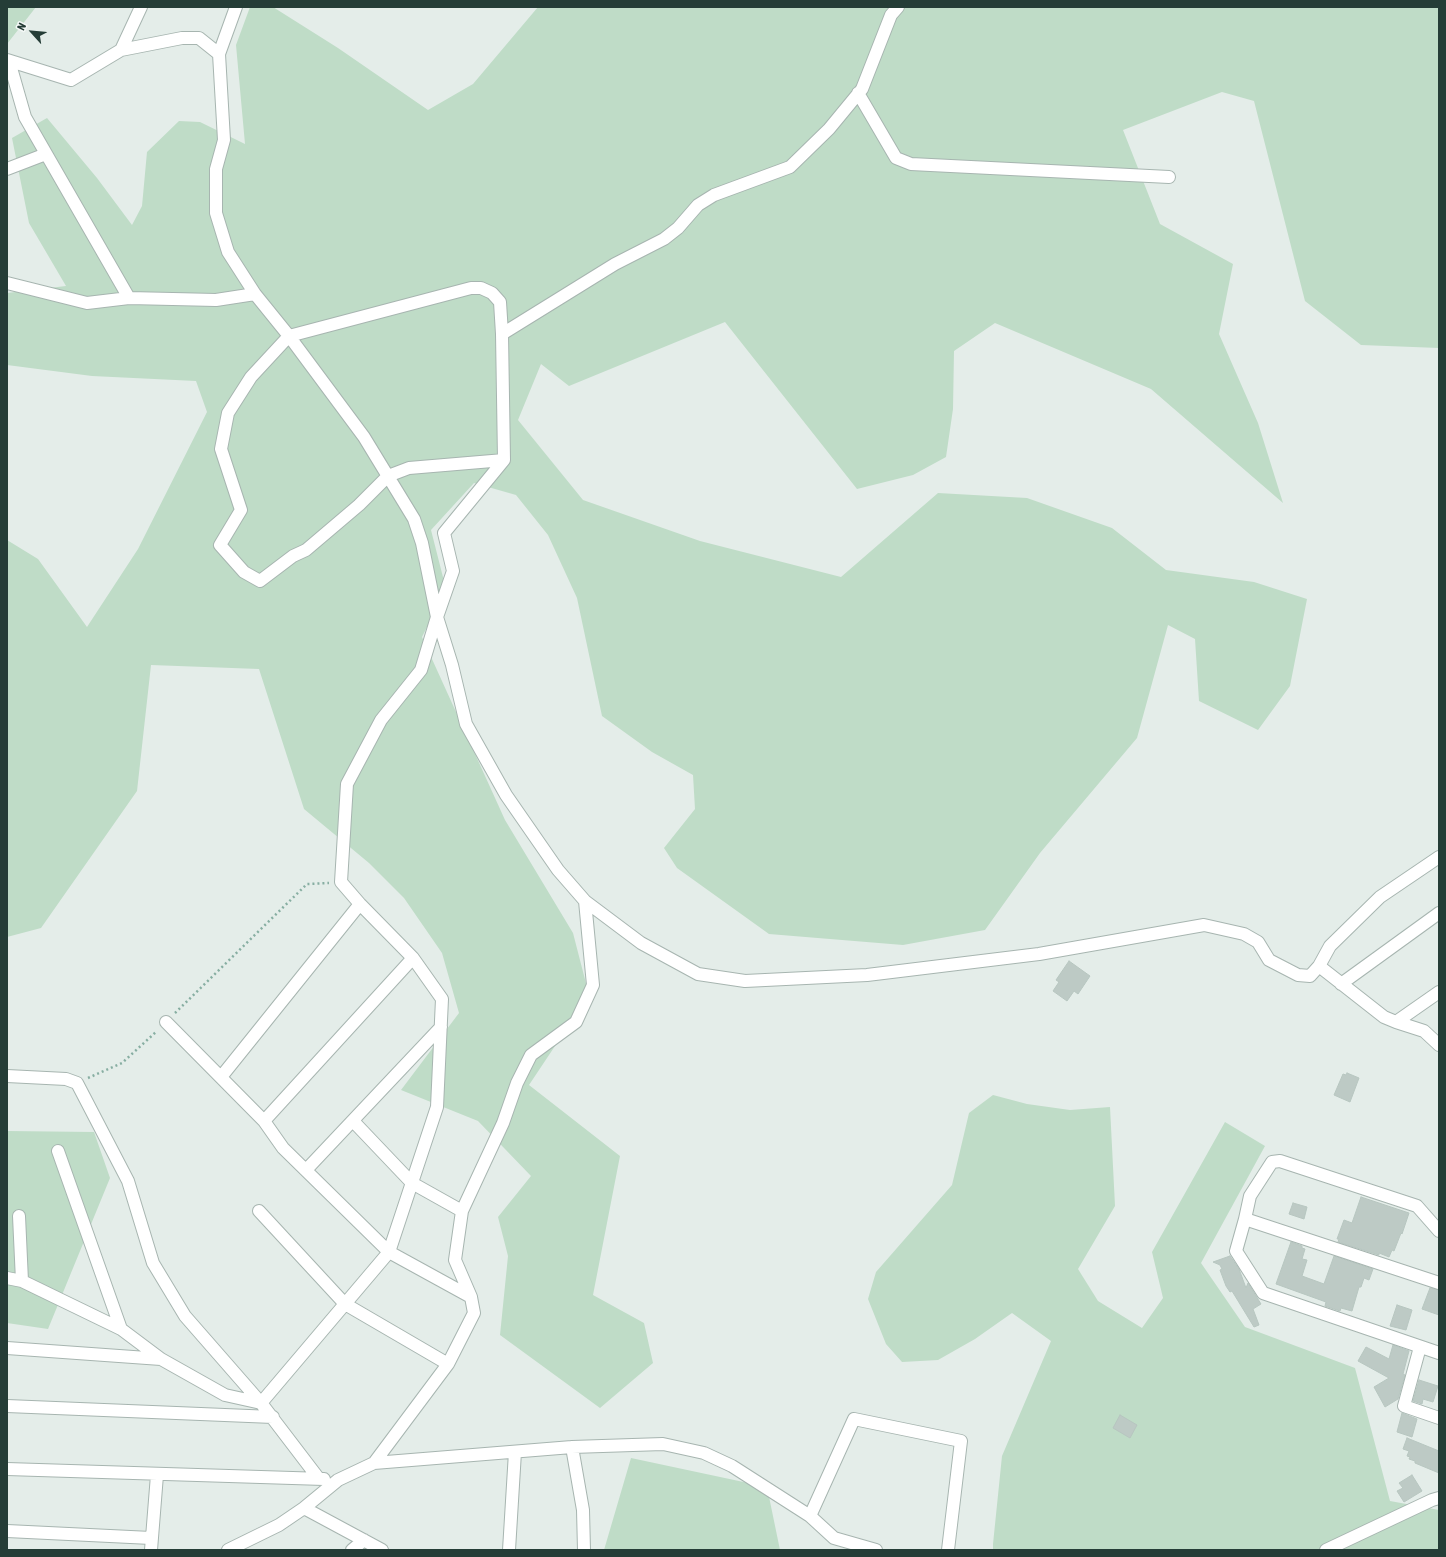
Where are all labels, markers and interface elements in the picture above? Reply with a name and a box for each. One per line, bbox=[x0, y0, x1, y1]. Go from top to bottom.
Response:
north arrow bbox=[12, 12, 52, 52]
text: N bbox=[14, 21, 28, 32]

